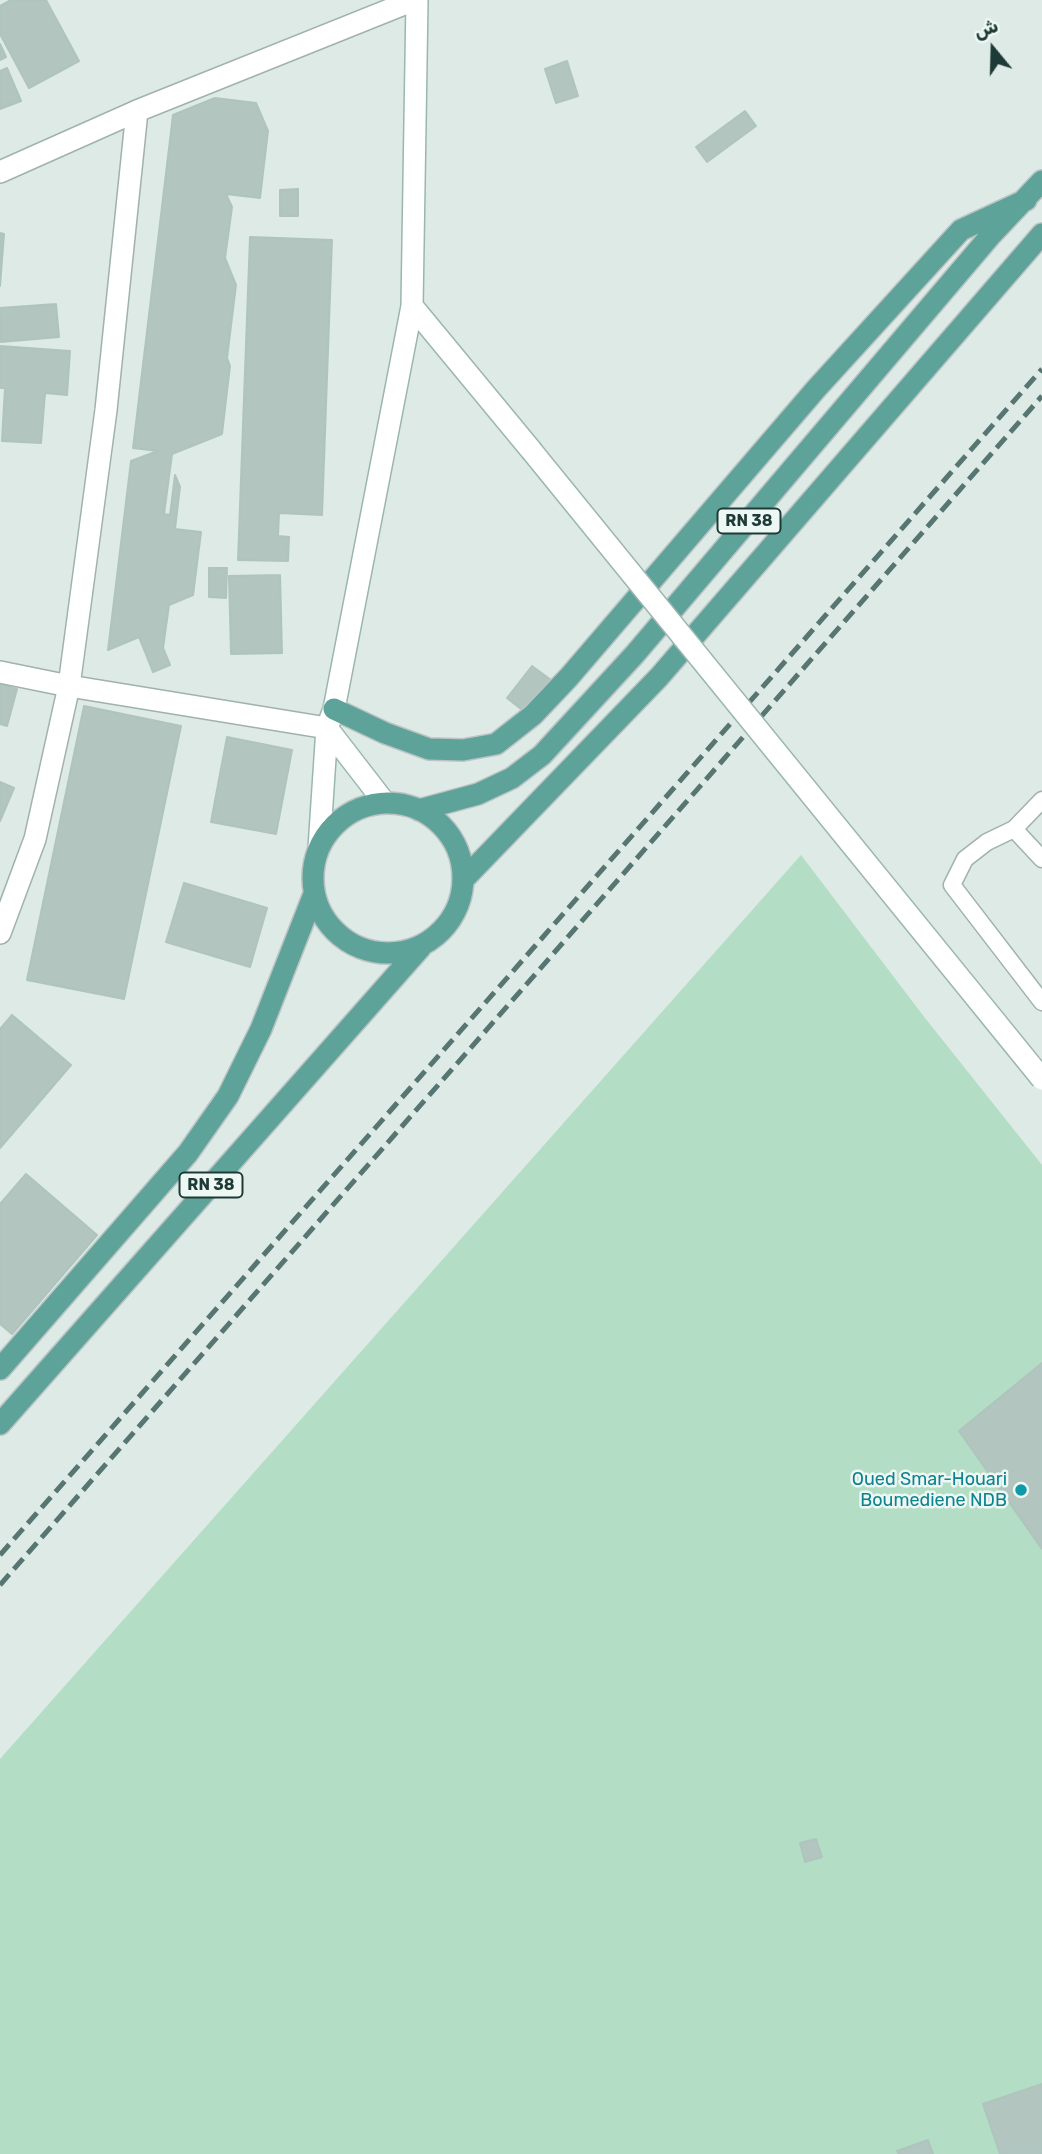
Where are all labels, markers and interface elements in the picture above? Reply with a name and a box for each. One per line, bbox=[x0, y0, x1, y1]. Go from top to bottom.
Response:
north arrow bbox=[958, 14, 1028, 84]
text: ش bbox=[971, 14, 1001, 43]
road number: RN 38 bbox=[718, 508, 780, 534]
road number: RN 38 bbox=[180, 1172, 242, 1198]
place label: Oued Smar-Houari Boumediene NDB bbox=[852, 1469, 1007, 1512]
marker: Oued Smar-Houari Boumediene NDB bbox=[1013, 1482, 1029, 1498]

